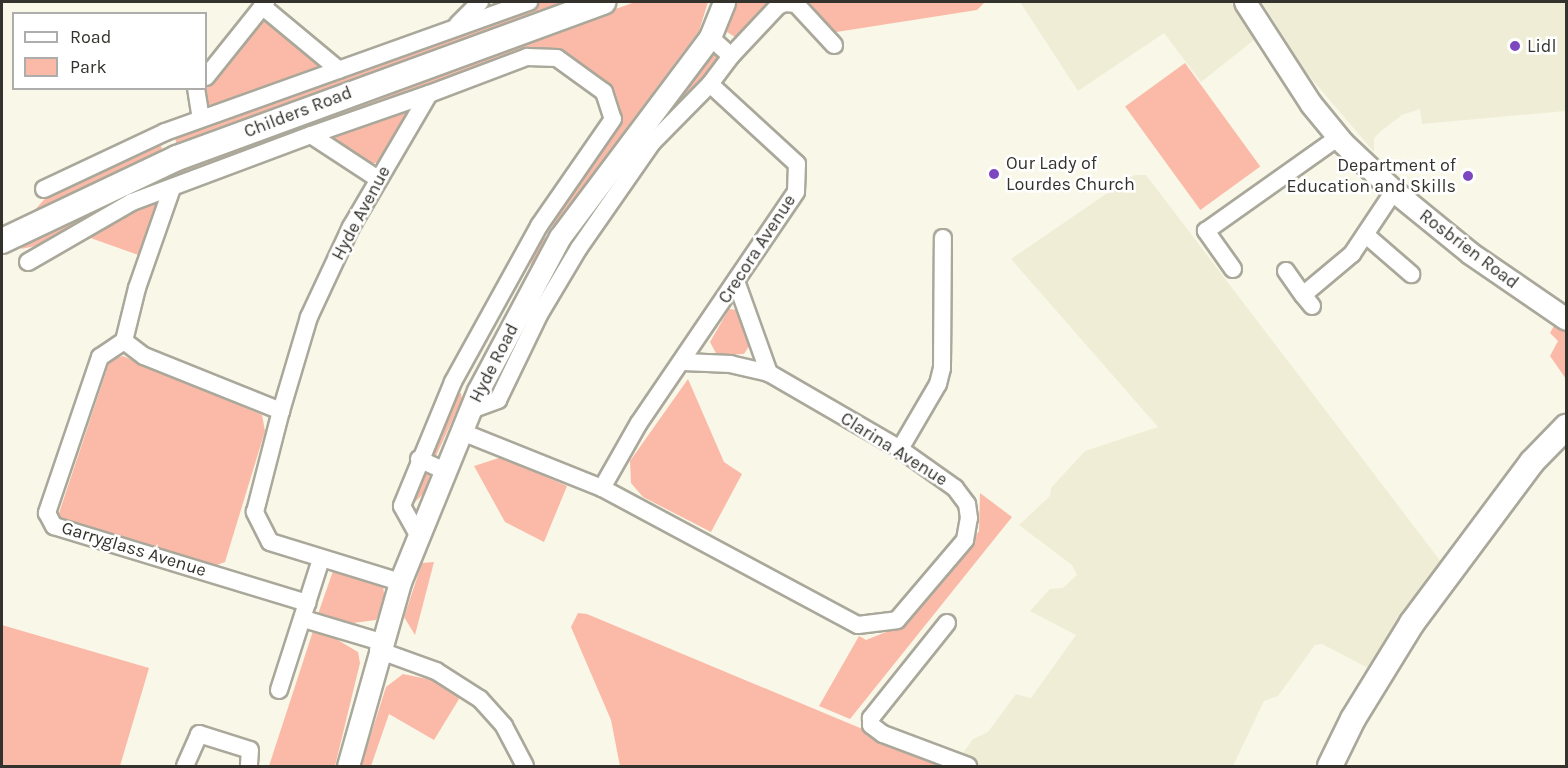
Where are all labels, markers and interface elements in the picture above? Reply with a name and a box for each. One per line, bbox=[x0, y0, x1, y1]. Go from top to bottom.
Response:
legend bbox=[12, 12, 207, 90]
text: Road bbox=[70, 26, 111, 48]
place label: Lidl bbox=[1527, 35, 1556, 57]
marker: Lidl bbox=[1508, 39, 1522, 53]
text: Park bbox=[70, 56, 107, 78]
street label: Childers Road bbox=[241, 82, 355, 142]
place label: Our Lady of Lourdes Church bbox=[1006, 153, 1135, 195]
place label: Department of Education and Skills bbox=[1286, 155, 1456, 198]
street label: Hyde Avenue bbox=[327, 162, 395, 264]
marker: Our Lady of Lourdes Church bbox=[987, 167, 1001, 181]
marker: Department of Education and Skills bbox=[1461, 169, 1475, 183]
street label: Crecora Avenue bbox=[714, 190, 800, 308]
street label: Rosbrien Road bbox=[1415, 205, 1523, 293]
street label: Hyde Road bbox=[465, 320, 523, 406]
street label: Clarina Avenue bbox=[836, 407, 952, 491]
street label: Garryglass Avenue bbox=[59, 517, 209, 581]

